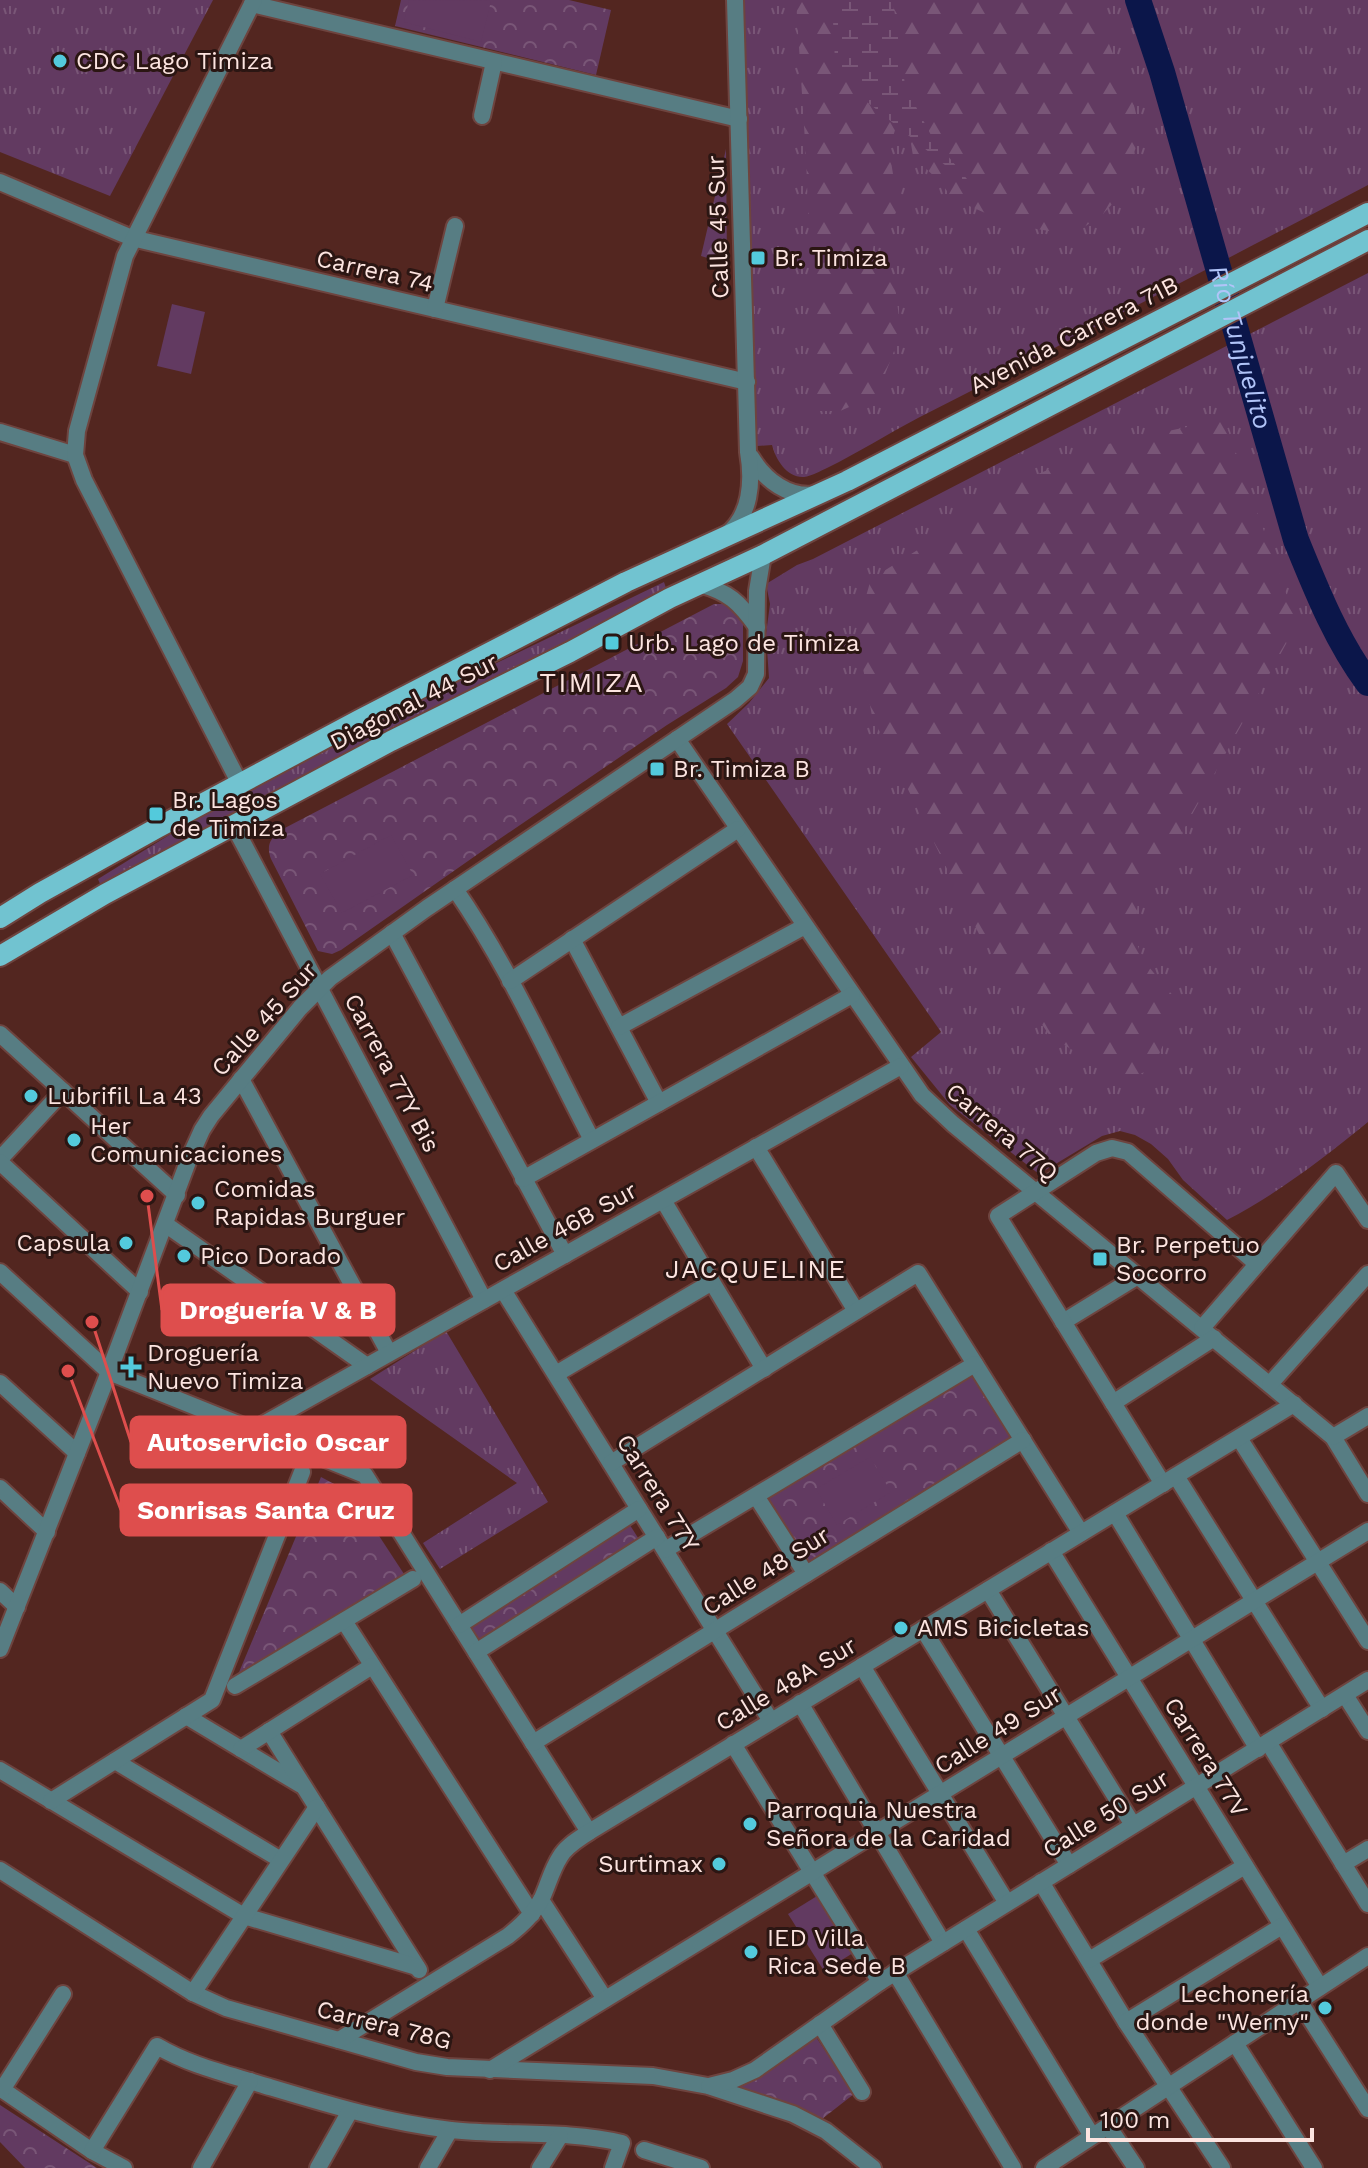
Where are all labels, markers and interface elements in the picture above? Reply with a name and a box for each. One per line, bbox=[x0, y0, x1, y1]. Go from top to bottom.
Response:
place label: CDC Lago Timiza bbox=[76, 47, 273, 75]
marker: CDC Lago Timiza bbox=[51, 52, 69, 70]
street label: Calle 45 Sur bbox=[701, 155, 734, 299]
street label: Carrera 74 bbox=[314, 244, 436, 298]
place label: Br. Timiza bbox=[774, 244, 888, 272]
marker: Br. Timiza bbox=[749, 249, 767, 267]
water label: Río Tunjuelito bbox=[1203, 262, 1278, 433]
street label: Avenida Carrera 71B bbox=[965, 270, 1183, 400]
place label: Urb. Lago de Timiza bbox=[628, 629, 860, 657]
marker: Urb. Lago de Timiza bbox=[603, 634, 621, 652]
street label: Diagonal 44 Sur bbox=[325, 647, 503, 756]
district label: TIMIZA bbox=[539, 666, 645, 699]
place label: Br. Timiza B bbox=[673, 755, 810, 783]
marker: Br. Timiza B bbox=[648, 760, 666, 778]
place label: Br. Lagos de Timiza bbox=[172, 786, 285, 842]
marker: Br. Lagos de Timiza bbox=[147, 805, 165, 823]
street label: Calle 45 Sur bbox=[206, 956, 323, 1082]
street label: Carrera 77Y Bis bbox=[338, 989, 446, 1157]
street label: Carrera 77Q bbox=[940, 1077, 1064, 1187]
place label: Lubrifil La 43 bbox=[47, 1082, 202, 1110]
marker: Lubrifil La 43 bbox=[22, 1087, 40, 1105]
place label: Her Comunicaciones bbox=[90, 1112, 282, 1168]
marker: Her Comunicaciones bbox=[65, 1131, 83, 1149]
place label: Comidas Rapidas Burguer bbox=[214, 1175, 406, 1231]
street label: Calle 46B Sur bbox=[488, 1176, 642, 1278]
marker: Comidas Rapidas Burguer bbox=[189, 1194, 207, 1212]
place label: Capsula bbox=[17, 1229, 110, 1257]
place label: Br. Perpetuo Socorro bbox=[1116, 1231, 1260, 1287]
marker: Capsula bbox=[117, 1234, 135, 1252]
place label: Pico Dorado bbox=[200, 1242, 341, 1270]
marker: Pico Dorado bbox=[175, 1247, 193, 1265]
marker: Br. Perpetuo Socorro bbox=[1091, 1250, 1109, 1268]
district label: JACQUELINE bbox=[665, 1254, 847, 1284]
callout: Droguería V & B bbox=[162, 1285, 394, 1335]
text: Droguería V & B bbox=[179, 1295, 377, 1325]
place label: Droguería Nuevo Timiza bbox=[147, 1339, 303, 1395]
marker: Droguería Nuevo Timiza bbox=[122, 1358, 140, 1376]
callout: Autoservicio Oscar bbox=[131, 1417, 405, 1467]
text: Autoservicio Oscar bbox=[147, 1427, 390, 1457]
street label: Carrera 77Y bbox=[611, 1429, 705, 1557]
callout: Sonrisas Santa Cruz bbox=[121, 1485, 411, 1535]
text: Sonrisas Santa Cruz bbox=[137, 1495, 395, 1525]
street label: Calle 48 Sur bbox=[697, 1521, 835, 1621]
place label: AMS Bicicletas bbox=[917, 1614, 1089, 1642]
marker: AMS Bicicletas bbox=[892, 1619, 910, 1637]
street label: Calle 48A Sur bbox=[711, 1631, 862, 1737]
street label: Calle 49 Sur bbox=[929, 1680, 1067, 1780]
street label: Carrera 77V bbox=[1158, 1692, 1254, 1822]
street label: Calle 50 Sur bbox=[1038, 1764, 1175, 1864]
place label: Parroquia Nuestra Señora de la Caridad bbox=[766, 1796, 1011, 1852]
marker: Parroquia Nuestra Señora de la Caridad bbox=[741, 1815, 759, 1833]
place label: Surtimax bbox=[598, 1850, 703, 1878]
marker: Surtimax bbox=[710, 1855, 728, 1873]
place label: IED Villa Rica Sede B bbox=[767, 1924, 906, 1980]
marker: IED Villa Rica Sede B bbox=[742, 1943, 760, 1961]
place label: Lechonería donde "Werny" bbox=[1135, 1980, 1309, 2036]
street label: Carrera 78G bbox=[314, 1995, 454, 2055]
marker: Lechonería donde "Werny" bbox=[1316, 1999, 1334, 2017]
scale bar bbox=[1088, 2092, 1312, 2142]
text: 100 m bbox=[1100, 2106, 1170, 2134]

